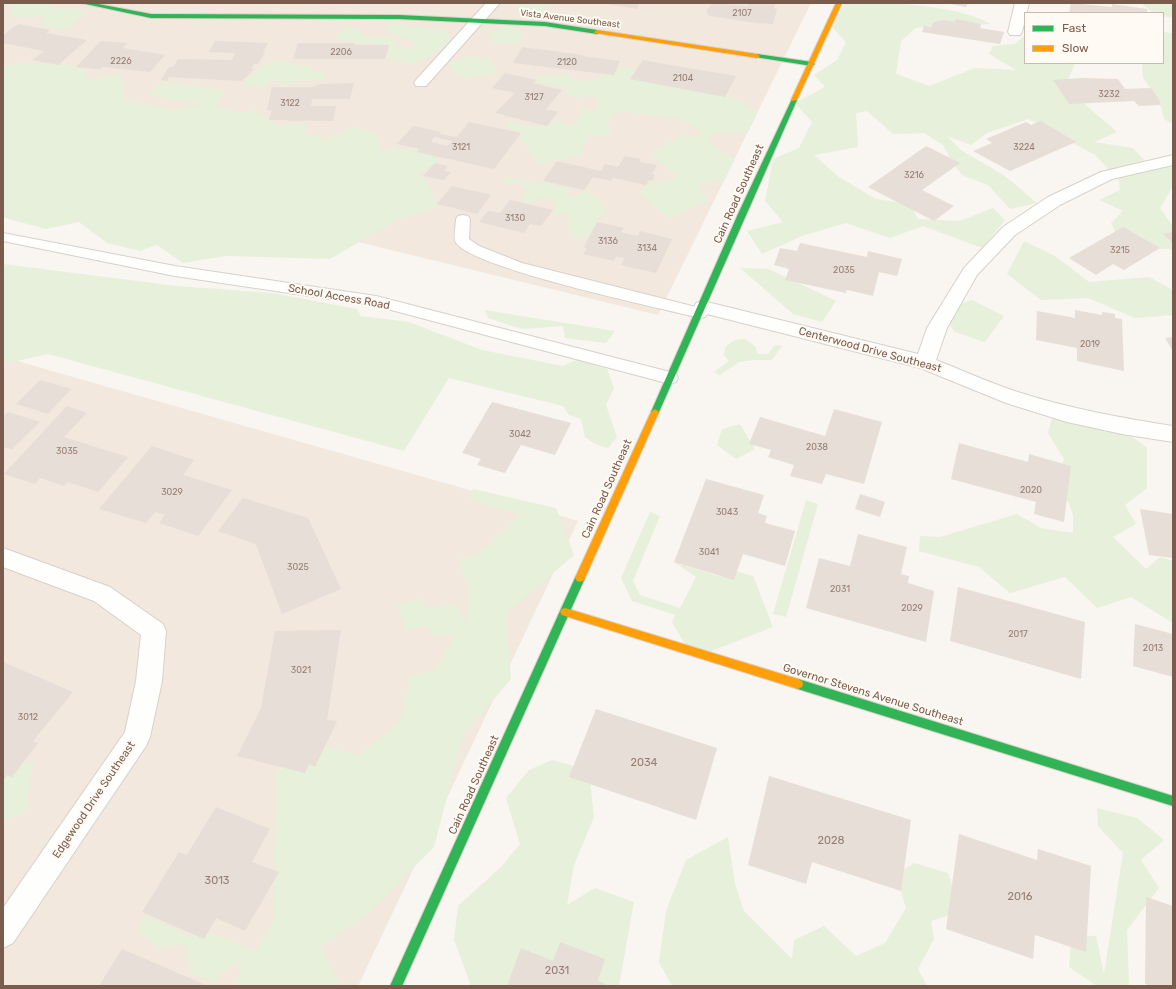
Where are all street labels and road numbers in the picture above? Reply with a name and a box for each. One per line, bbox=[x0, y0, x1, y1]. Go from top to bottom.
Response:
street label: Vista Avenue Southeast bbox=[520, 8, 620, 30]
street label: Cain Road Southeast bbox=[711, 142, 767, 246]
street label: School Access Road bbox=[287, 282, 391, 312]
street label: Centerwood Drive Southeast bbox=[797, 325, 943, 375]
street label: Cain Road Southeast bbox=[579, 437, 635, 541]
street label: Governor Stevens Avenue Southeast bbox=[781, 661, 965, 729]
street label: Cain Road Southeast bbox=[446, 733, 502, 837]
street label: Edgewood Drive Southeast bbox=[50, 739, 138, 861]

